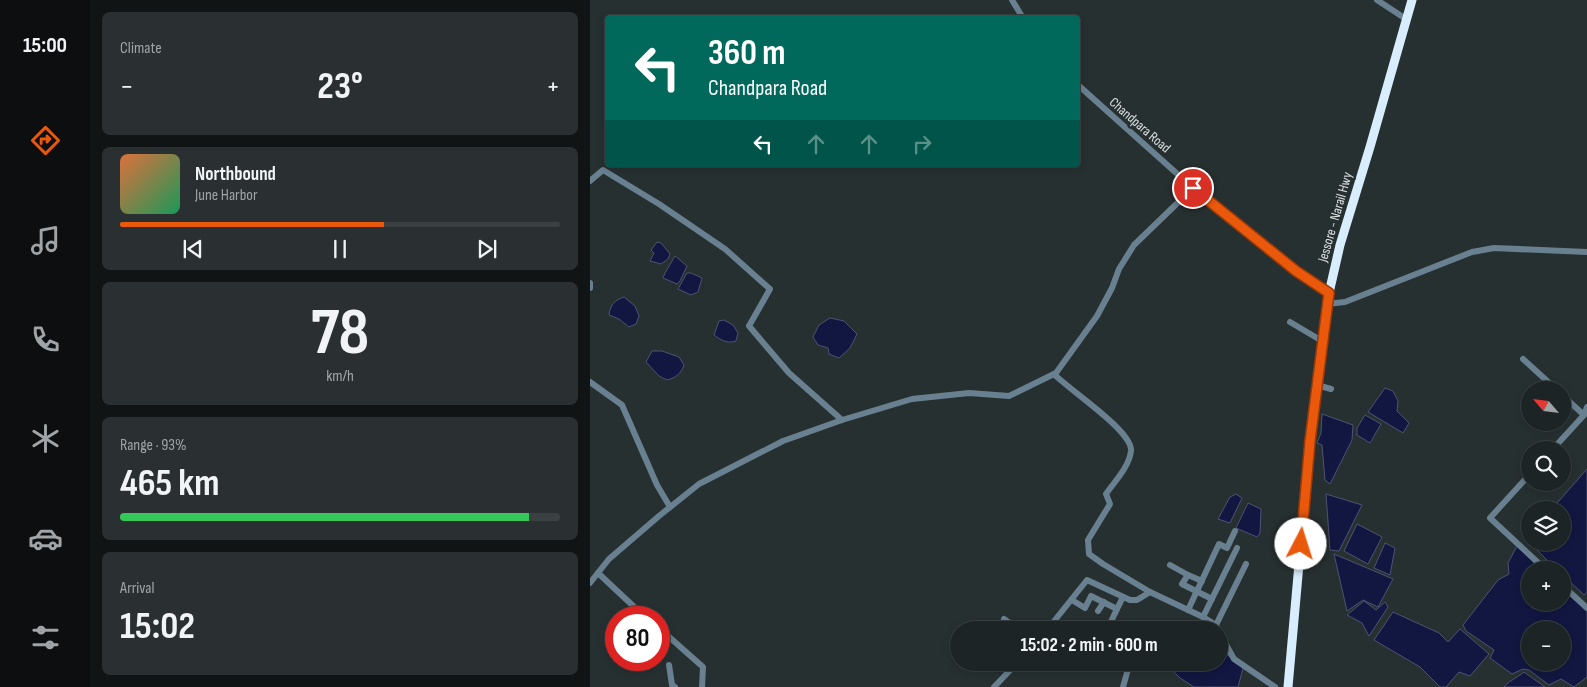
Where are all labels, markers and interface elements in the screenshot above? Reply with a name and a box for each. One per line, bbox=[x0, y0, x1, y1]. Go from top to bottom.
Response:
text: 15:00 bbox=[23, 32, 67, 59]
text: 360 m bbox=[708, 32, 785, 75]
icon: left bbox=[625, 35, 690, 100]
text: Climate bbox=[120, 39, 162, 58]
text: 23° bbox=[317, 64, 363, 109]
text: − bbox=[120, 70, 134, 103]
text: + bbox=[546, 70, 560, 103]
text: Chandpara Road bbox=[708, 75, 827, 102]
street label: Chandpara Road bbox=[1106, 94, 1174, 156]
icon: directions bbox=[28, 123, 63, 158]
icon: left bbox=[749, 130, 777, 158]
icon: ahead bbox=[802, 130, 830, 158]
icon: ahead bbox=[855, 130, 883, 158]
icon: right bbox=[908, 130, 936, 158]
text: Northbound bbox=[195, 163, 276, 186]
pin bbox=[1172, 167, 1214, 209]
street label: Jessore - Narail Hwy bbox=[1314, 169, 1356, 265]
icon: arrive bbox=[1179, 174, 1207, 202]
text: June Harbor bbox=[195, 186, 258, 205]
icon: music bbox=[28, 223, 63, 258]
icon: previous bbox=[179, 235, 207, 263]
icon: pause bbox=[326, 235, 354, 263]
icon: next bbox=[473, 235, 501, 263]
text: 78 bbox=[311, 295, 369, 373]
icon: phone bbox=[28, 322, 63, 357]
text: km/h bbox=[326, 367, 354, 386]
north arrow bbox=[1521, 381, 1571, 431]
map controls bbox=[1521, 381, 1571, 671]
icon: climate bbox=[28, 421, 63, 456]
text: Range · 93% bbox=[120, 436, 187, 455]
button: search bbox=[1521, 441, 1571, 491]
text: 465 km bbox=[120, 461, 219, 506]
button: layers bbox=[1521, 501, 1571, 551]
position arrow bbox=[1274, 517, 1326, 569]
icon: car bbox=[28, 521, 63, 556]
button: + bbox=[1521, 561, 1571, 611]
text: Arrival bbox=[120, 579, 154, 598]
text: 15:02 bbox=[120, 604, 195, 649]
speed limit sign: 80 bbox=[605, 606, 670, 671]
icon: filters bbox=[28, 620, 63, 655]
button: − bbox=[1521, 621, 1571, 671]
text: 15:02 · 2 min · 600 m bbox=[1020, 634, 1158, 657]

